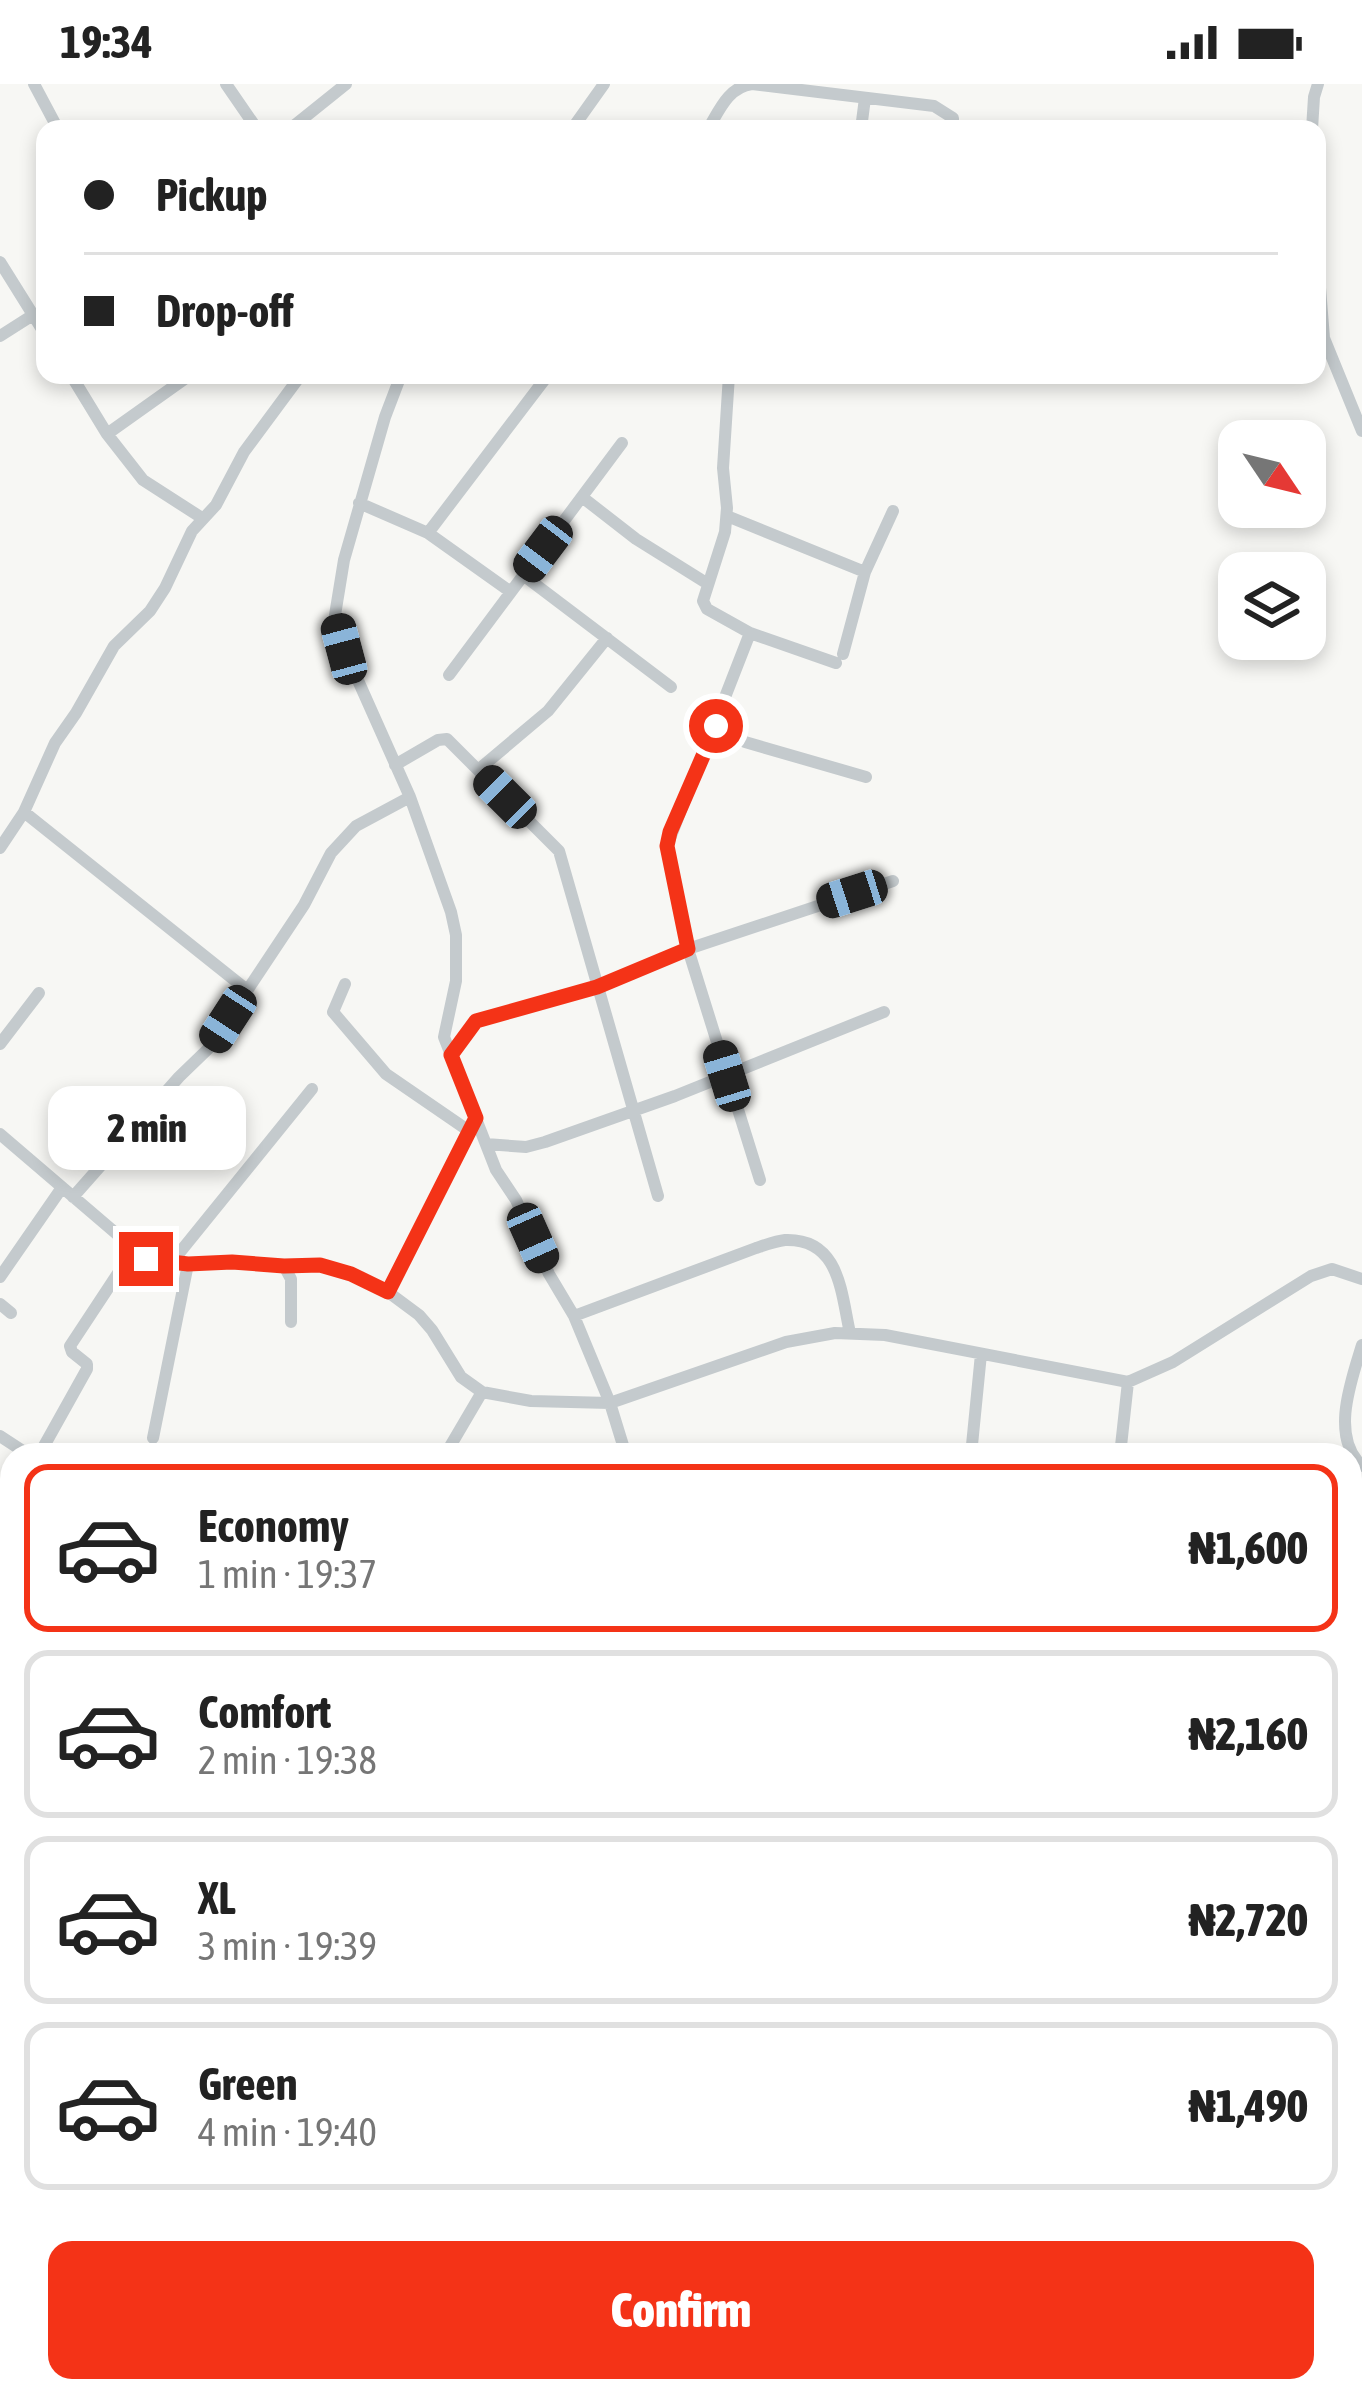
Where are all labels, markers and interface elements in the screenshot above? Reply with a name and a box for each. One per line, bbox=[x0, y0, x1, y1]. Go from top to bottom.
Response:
text: 19:34 bbox=[60, 16, 153, 68]
text: Pickup bbox=[156, 169, 267, 221]
text: Drop-off bbox=[156, 285, 294, 337]
north arrow bbox=[1218, 420, 1326, 528]
map controls bbox=[1218, 420, 1326, 660]
car bbox=[507, 509, 579, 589]
button: layers bbox=[1218, 552, 1326, 660]
car bbox=[317, 610, 371, 688]
route start bbox=[689, 699, 743, 753]
car bbox=[467, 759, 543, 835]
car bbox=[812, 866, 892, 922]
car bbox=[193, 979, 263, 1059]
car bbox=[699, 1036, 755, 1116]
callout: 2 min bbox=[47, 1085, 245, 1169]
text: 2 min bbox=[107, 1106, 187, 1150]
car bbox=[502, 1198, 564, 1278]
route end bbox=[119, 1232, 173, 1286]
icon: car bbox=[54, 1494, 162, 1602]
text: Economy bbox=[198, 1500, 349, 1552]
text: ₦1,600 bbox=[1189, 1522, 1308, 1574]
text: 1 min · 19:37 bbox=[198, 1552, 377, 1596]
icon: car bbox=[54, 1680, 162, 1788]
text: Comfort bbox=[198, 1686, 331, 1738]
text: ₦2,160 bbox=[1189, 1708, 1308, 1760]
text: 2 min · 19:38 bbox=[198, 1738, 377, 1782]
icon: car bbox=[54, 1866, 162, 1974]
text: XL bbox=[198, 1872, 236, 1924]
text: ₦2,720 bbox=[1189, 1894, 1308, 1946]
text: 3 min · 19:39 bbox=[198, 1924, 377, 1968]
icon: car bbox=[54, 2052, 162, 2160]
text: Green bbox=[198, 2058, 298, 2110]
text: ₦1,490 bbox=[1189, 2080, 1308, 2132]
text: 4 min · 19:40 bbox=[198, 2110, 377, 2154]
button: Confirm bbox=[48, 2241, 1314, 2379]

